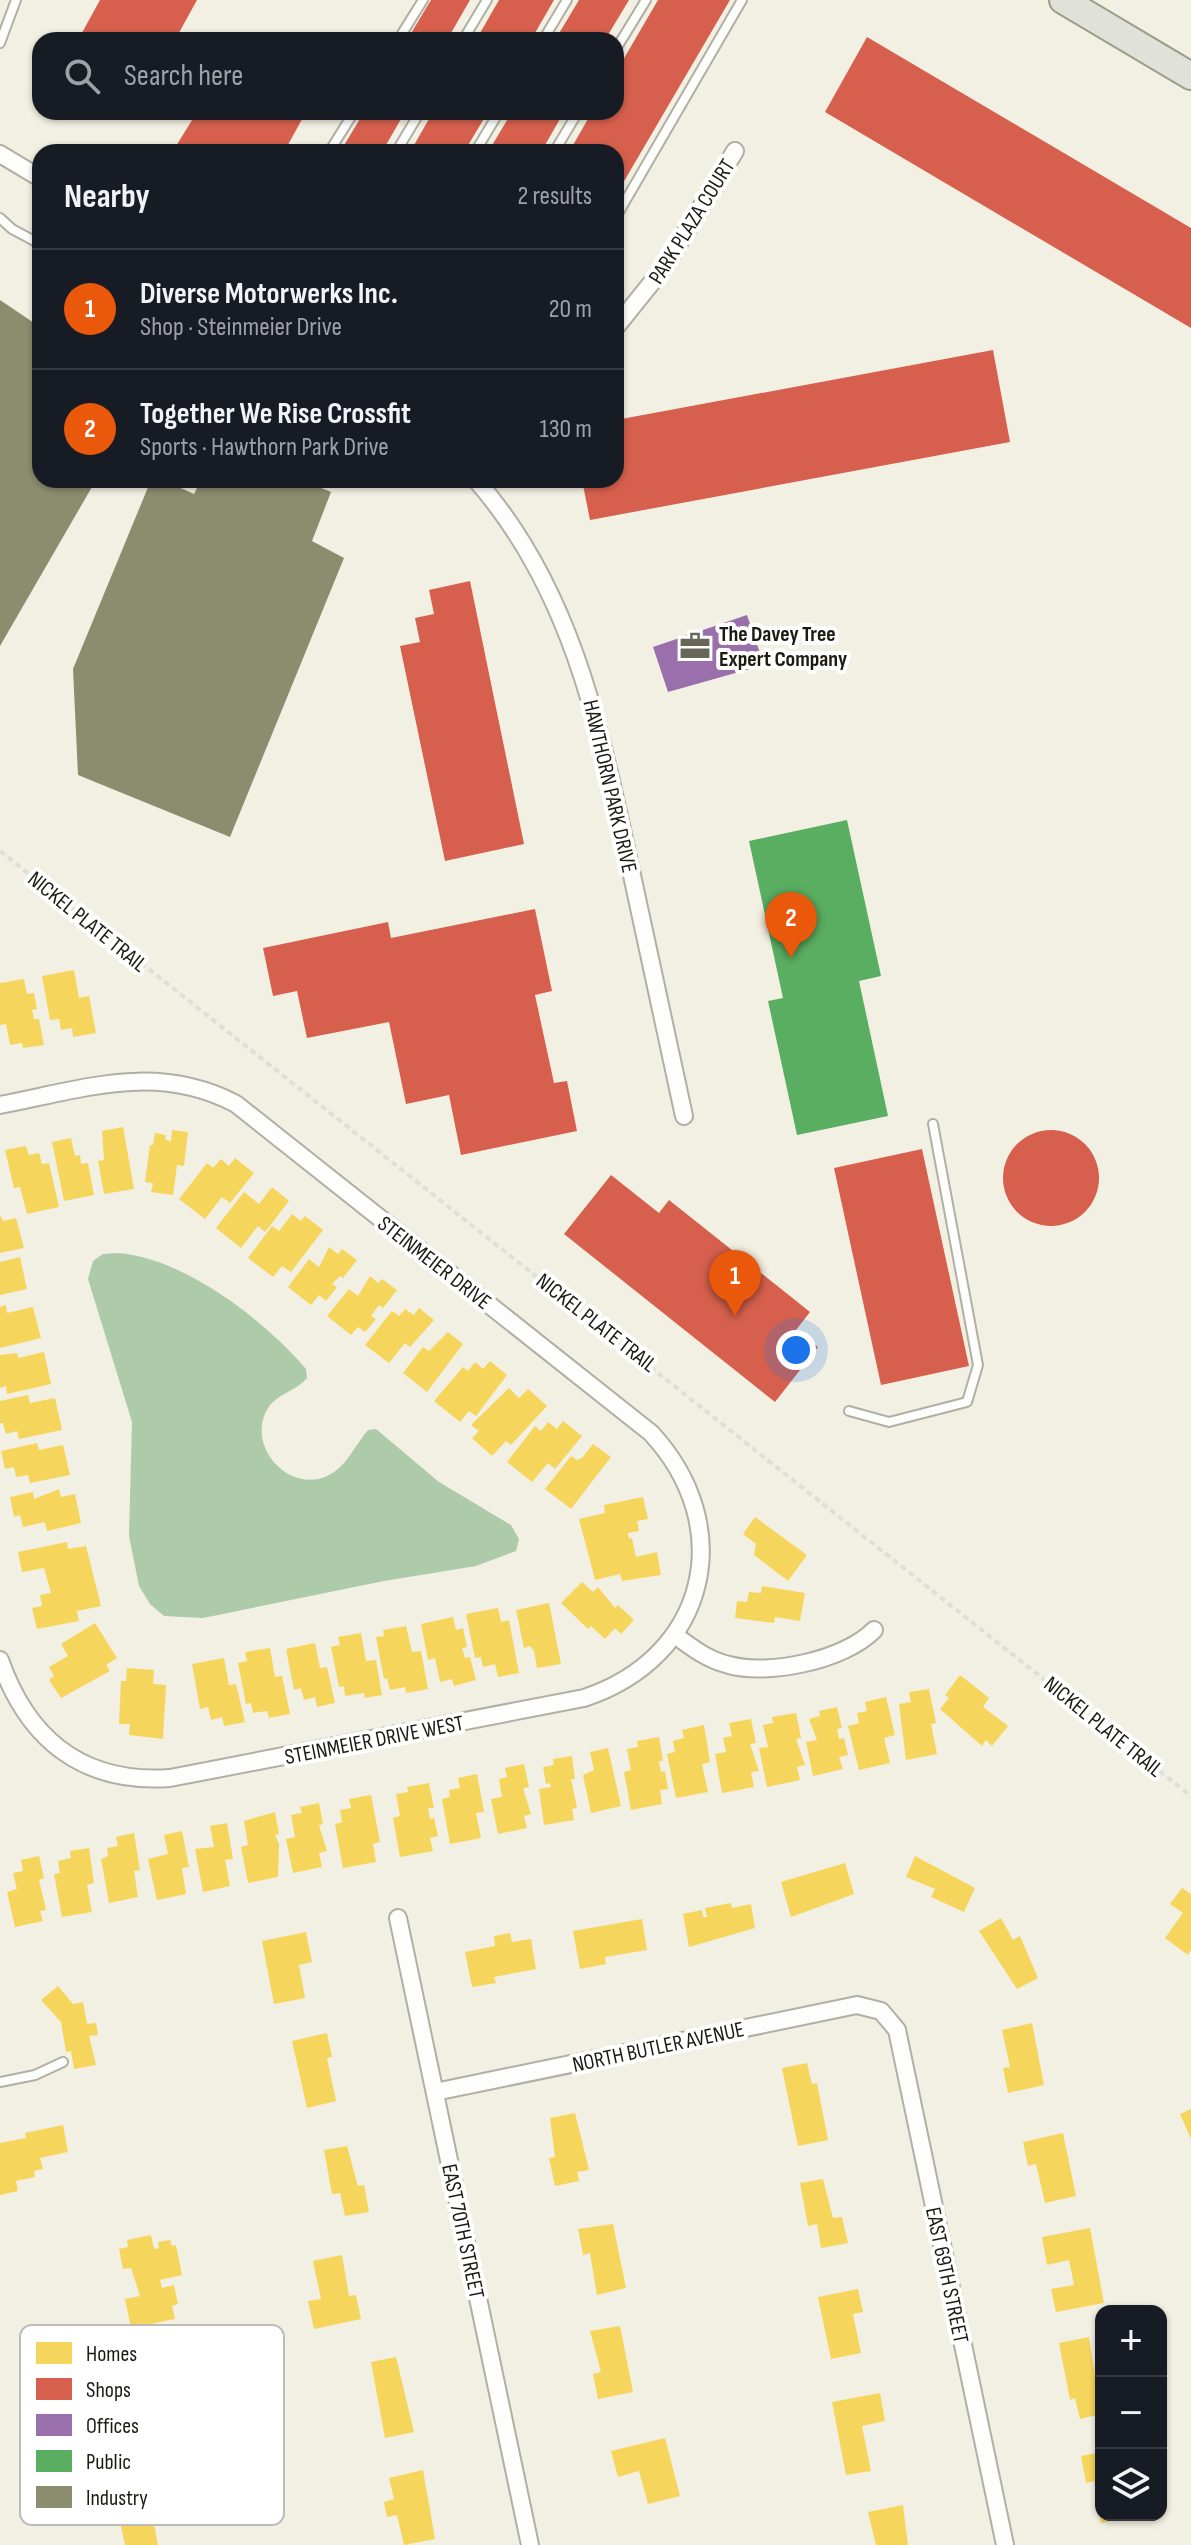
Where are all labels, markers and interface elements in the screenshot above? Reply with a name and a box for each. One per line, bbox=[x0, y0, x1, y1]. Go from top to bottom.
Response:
search box bbox=[32, 32, 624, 120]
icon: search bbox=[60, 54, 104, 98]
text: Search here bbox=[124, 58, 243, 94]
street label: PARK PLAZA COURT bbox=[643, 154, 741, 289]
text: Nearby bbox=[64, 176, 150, 217]
text: 2 results bbox=[518, 181, 592, 212]
text: Diverse Motorwerks Inc. bbox=[140, 276, 398, 312]
text: 1 bbox=[85, 294, 95, 325]
text: 20 m bbox=[549, 294, 592, 325]
text: Shop · Steinmeier Drive bbox=[140, 312, 342, 343]
text: Together We Rise Crossfit bbox=[140, 396, 411, 432]
text: 2 bbox=[84, 414, 96, 445]
text: 130 m bbox=[540, 414, 592, 445]
text: Sports · Hawthorn Park Drive bbox=[140, 432, 389, 463]
place label: The Davey Tree Expert Company bbox=[719, 621, 847, 673]
office icon: The Davey Tree Expert Company bbox=[678, 629, 712, 663]
street label: HAWTHORN PARK DRIVE bbox=[577, 697, 643, 875]
street label: NICKEL PLATE TRAIL bbox=[22, 866, 152, 978]
pin: 2 bbox=[765, 892, 817, 958]
street label: STEINMEIER DRIVE bbox=[372, 1210, 496, 1316]
pin: 1 bbox=[709, 1250, 761, 1316]
street label: NICKEL PLATE TRAIL bbox=[530, 1268, 662, 1379]
your location bbox=[776, 1330, 816, 1370]
street label: NICKEL PLATE TRAIL bbox=[1038, 1671, 1168, 1783]
street label: STEINMEIER DRIVE WEST bbox=[283, 1710, 466, 1771]
street label: NORTH BUTLER AVENUE bbox=[570, 2016, 747, 2079]
street label: EAST 70TH STREET bbox=[435, 2162, 490, 2301]
street label: EAST 69TH STREET bbox=[919, 2205, 974, 2346]
map controls bbox=[1095, 2305, 1167, 2521]
button: + bbox=[1095, 2305, 1167, 2377]
legend bbox=[20, 2325, 284, 2525]
text: Homes bbox=[86, 2341, 137, 2368]
text: Shops bbox=[86, 2377, 131, 2404]
button: − bbox=[1095, 2377, 1167, 2449]
text: Offices bbox=[86, 2413, 139, 2440]
text: Public bbox=[86, 2449, 131, 2476]
button: layers bbox=[1095, 2449, 1167, 2521]
text: Industry bbox=[86, 2485, 148, 2512]

